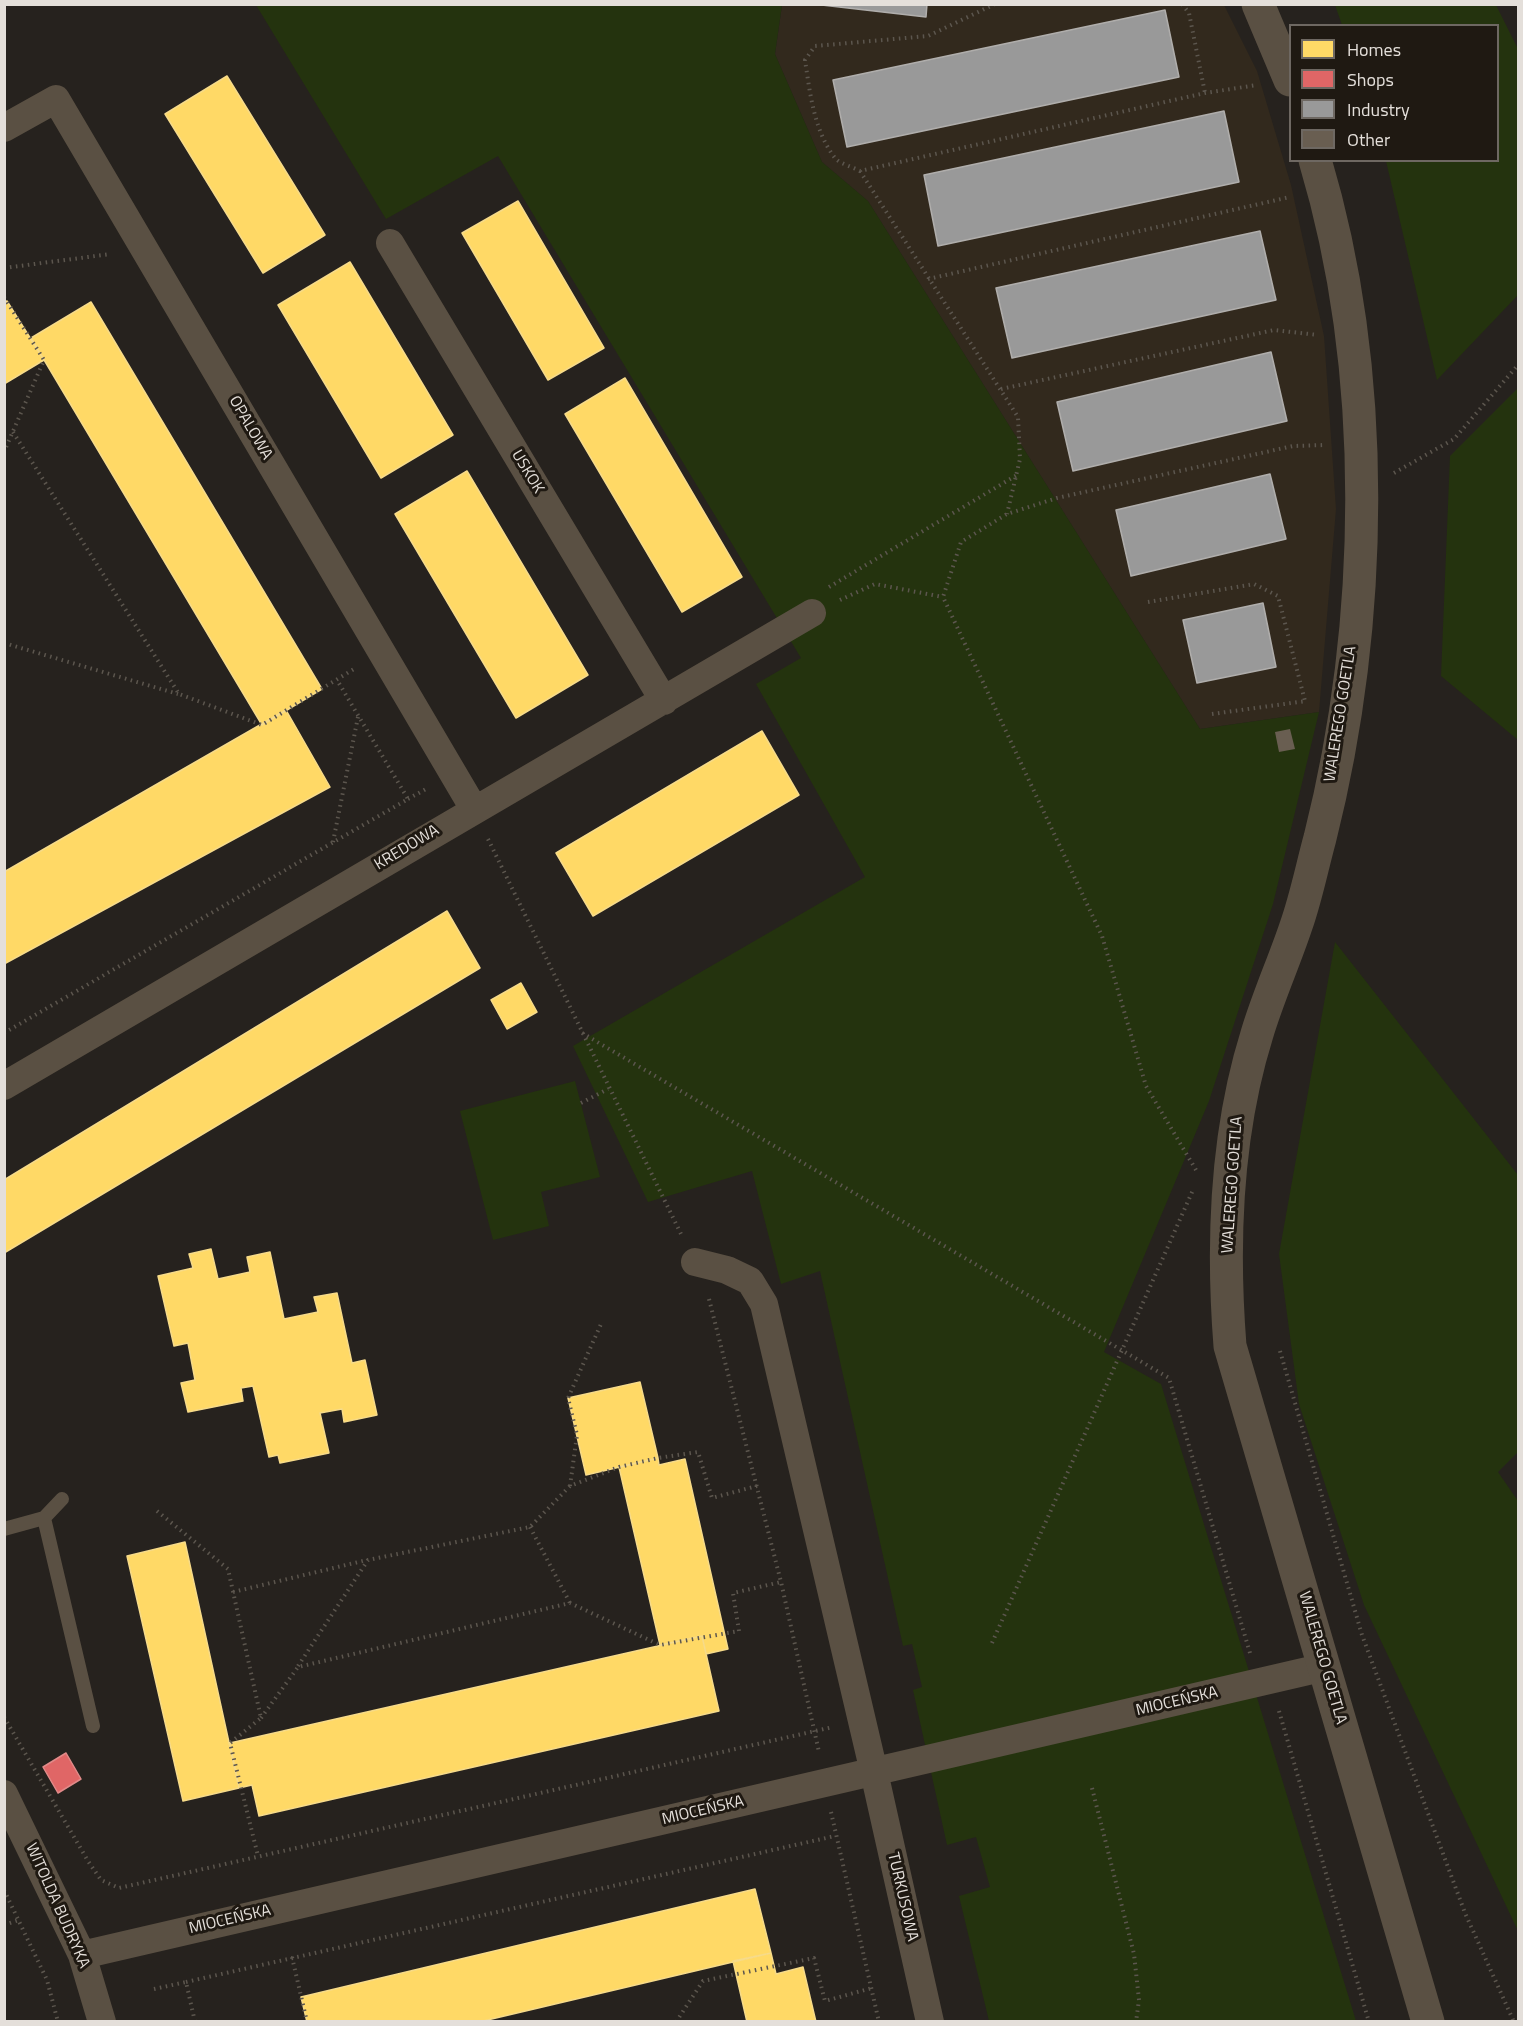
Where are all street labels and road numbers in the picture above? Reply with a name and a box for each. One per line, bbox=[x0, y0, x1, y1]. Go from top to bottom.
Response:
street label: OPALOWA bbox=[224, 393, 276, 463]
street label: USKOK bbox=[507, 447, 547, 497]
street label: WALEREGO GOETLA bbox=[1321, 645, 1361, 783]
street label: KREDOWA bbox=[371, 821, 443, 875]
street label: WALEREGO GOETLA bbox=[1219, 1116, 1247, 1254]
street label: WALEREGO GOETLA bbox=[1294, 1589, 1350, 1727]
street label: MIOCEŃSKA bbox=[1134, 1683, 1220, 1721]
street label: MIOCEŃSKA bbox=[660, 1792, 746, 1830]
street label: WITOLDA BUDRYKA bbox=[21, 1841, 93, 1971]
street label: TURKUSOWA bbox=[882, 1851, 922, 1943]
street label: MIOCEŃSKA bbox=[187, 1901, 273, 1939]

